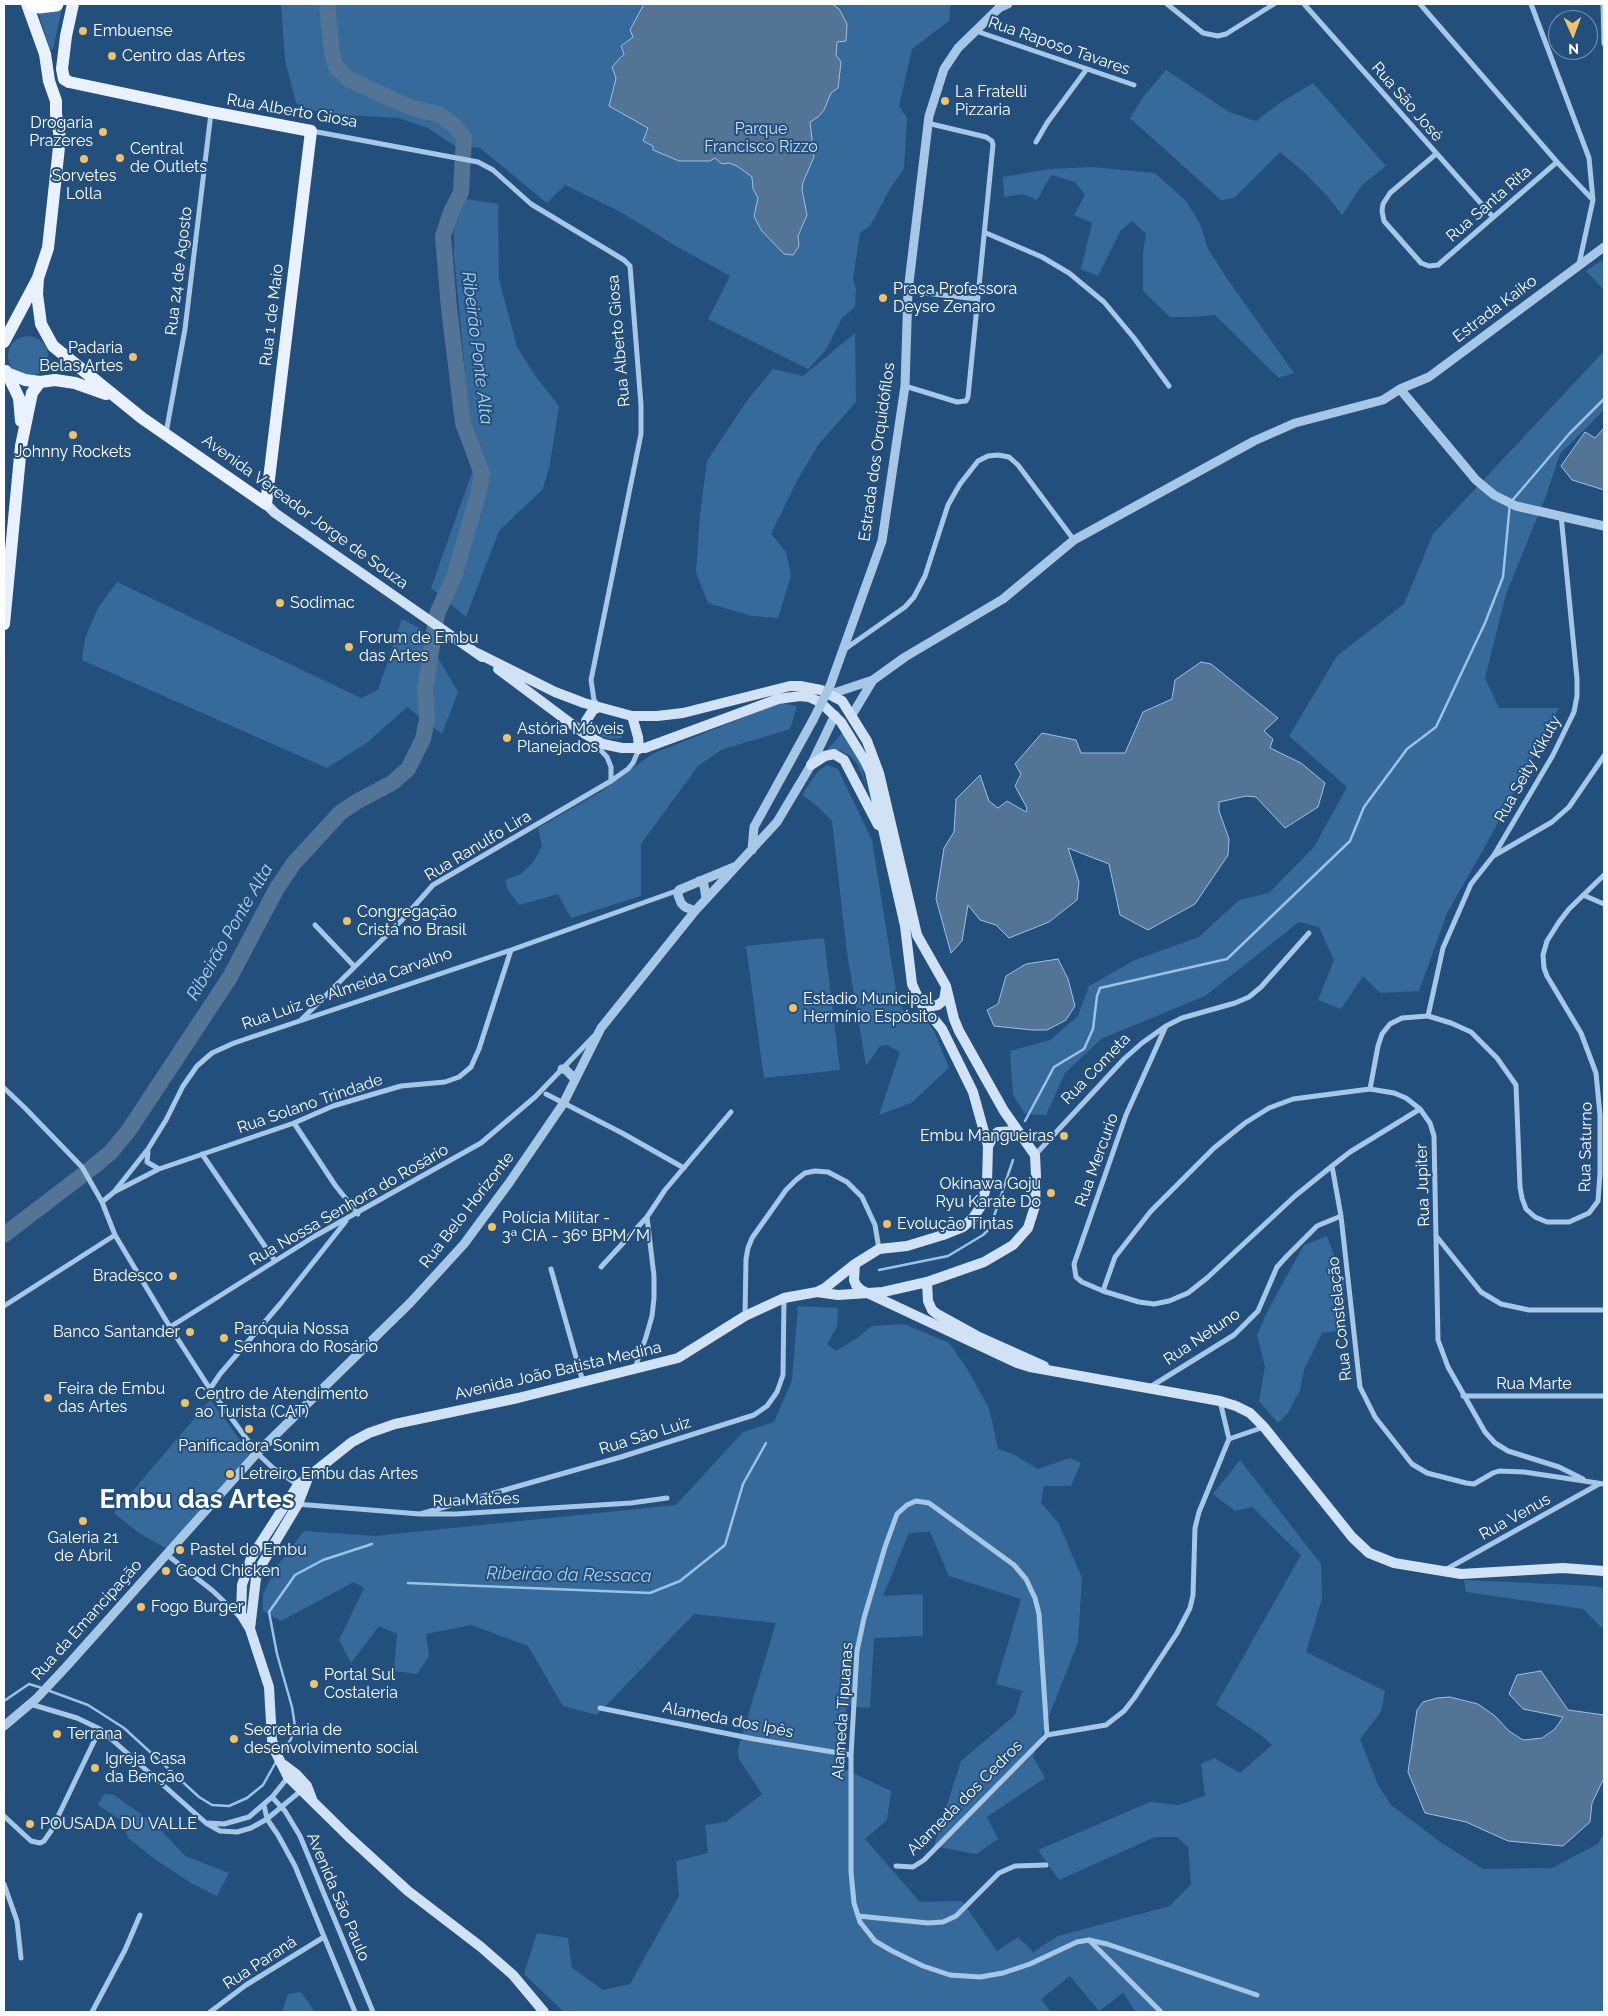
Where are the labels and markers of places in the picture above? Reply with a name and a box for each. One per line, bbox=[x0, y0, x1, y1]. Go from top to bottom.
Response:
place label: Embuense bbox=[93, 21, 173, 41]
marker: Embuense bbox=[77, 25, 89, 37]
place label: Centro das Artes bbox=[122, 46, 245, 66]
marker: Centro das Artes bbox=[106, 50, 118, 62]
place label: La Fratelli Pizzaria bbox=[955, 82, 1027, 120]
marker: La Fratelli Pizzaria bbox=[939, 95, 951, 107]
place label: Drogaria Prazeres bbox=[29, 113, 93, 151]
marker: Drogaria Prazeres bbox=[97, 126, 109, 138]
place label: Central de Outlets bbox=[130, 139, 207, 177]
marker: Central de Outlets bbox=[114, 152, 126, 164]
marker: Sorvetes Lolla bbox=[78, 153, 90, 165]
place label: Sorvetes Lolla bbox=[52, 166, 116, 204]
place label: Praça Professora Deyse Zenaro bbox=[893, 279, 1017, 317]
marker: Praça Professora Deyse Zenaro bbox=[877, 292, 889, 304]
place label: Padaria Belas Artes bbox=[39, 338, 123, 376]
marker: Padaria Belas Artes bbox=[127, 351, 139, 363]
marker: Johnny Rockets bbox=[67, 429, 79, 441]
place label: Johnny Rockets bbox=[15, 442, 131, 462]
place label: Sodimac bbox=[290, 593, 355, 613]
marker: Sodimac bbox=[274, 597, 286, 609]
place label: Forum de Embu das Artes bbox=[359, 628, 478, 666]
marker: Forum de Embu das Artes bbox=[343, 641, 355, 653]
place label: Astória Móveis Planejados bbox=[517, 719, 624, 757]
marker: Astória Móveis Planejados bbox=[501, 732, 513, 744]
place label: Congregação Cristá no Brasil bbox=[357, 902, 466, 940]
marker: Congregação Cristá no Brasil bbox=[341, 915, 353, 927]
place label: Estadio Municipal Hermínio Espósito bbox=[803, 989, 937, 1027]
marker: Estadio Municipal Hermínio Espósito bbox=[787, 1002, 799, 1014]
place label: Embu Mangueiras bbox=[920, 1126, 1054, 1146]
marker: Embu Mangueiras bbox=[1058, 1130, 1070, 1142]
place label: Okinawa Goju Ryu Karate Do bbox=[935, 1174, 1041, 1212]
marker: Okinawa Goju Ryu Karate Do bbox=[1045, 1187, 1057, 1199]
place label: Polícia Militar - 3ª CIA - 36º BPM/M bbox=[502, 1208, 650, 1246]
place label: Evolução Tintas bbox=[897, 1214, 1013, 1234]
marker: Evolução Tintas bbox=[881, 1218, 893, 1230]
marker: Polícia Militar - 3ª CIA - 36º BPM/M bbox=[486, 1221, 498, 1233]
place label: Bradesco bbox=[93, 1266, 163, 1286]
marker: Bradesco bbox=[167, 1270, 179, 1282]
place label: Paróquia Nossa Senhora do Rosário bbox=[234, 1319, 378, 1357]
place label: Banco Santander bbox=[53, 1322, 180, 1342]
marker: Banco Santander bbox=[184, 1326, 196, 1338]
marker: Paróquia Nossa Senhora do Rosário bbox=[218, 1332, 230, 1344]
place label: Feira de Embu das Artes bbox=[58, 1379, 165, 1417]
place label: Centro de Atendimento ao Turista (CAT) bbox=[195, 1384, 368, 1422]
marker: Feira de Embu das Artes bbox=[42, 1392, 54, 1404]
marker: Centro de Atendimento ao Turista (CAT) bbox=[179, 1397, 191, 1409]
marker: Panificadora Sonim bbox=[243, 1423, 255, 1435]
place label: Panificadora Sonim bbox=[178, 1436, 320, 1456]
place label: Letreiro Embu das Artes bbox=[240, 1464, 418, 1484]
marker: Letreiro Embu das Artes bbox=[224, 1468, 236, 1480]
marker: Galeria 21 de Abril bbox=[77, 1515, 89, 1527]
place label: Galeria 21 de Abril bbox=[47, 1528, 119, 1566]
place label: Pastel do Embu bbox=[190, 1540, 307, 1560]
marker: Pastel do Embu bbox=[174, 1544, 186, 1556]
place label: Good Chicken bbox=[176, 1561, 280, 1581]
marker: Good Chicken bbox=[160, 1565, 172, 1577]
place label: Fogo Burger bbox=[151, 1597, 243, 1617]
marker: Fogo Burger bbox=[135, 1601, 147, 1613]
place label: Portal Sul Costaleria bbox=[324, 1665, 398, 1703]
marker: Portal Sul Costaleria bbox=[308, 1678, 320, 1690]
place label: Secretaria de desenvolvimento social bbox=[244, 1720, 418, 1758]
place label: Terrana bbox=[67, 1724, 122, 1744]
marker: Terrana bbox=[51, 1728, 63, 1740]
marker: Secretaria de desenvolvimento social bbox=[228, 1733, 240, 1745]
place label: Igreja Casa da Benção bbox=[105, 1749, 186, 1787]
marker: Igreja Casa da Benção bbox=[89, 1762, 101, 1774]
place label: POUSADA DU VALLE bbox=[40, 1814, 197, 1834]
marker: POUSADA DU VALLE bbox=[24, 1818, 36, 1830]

